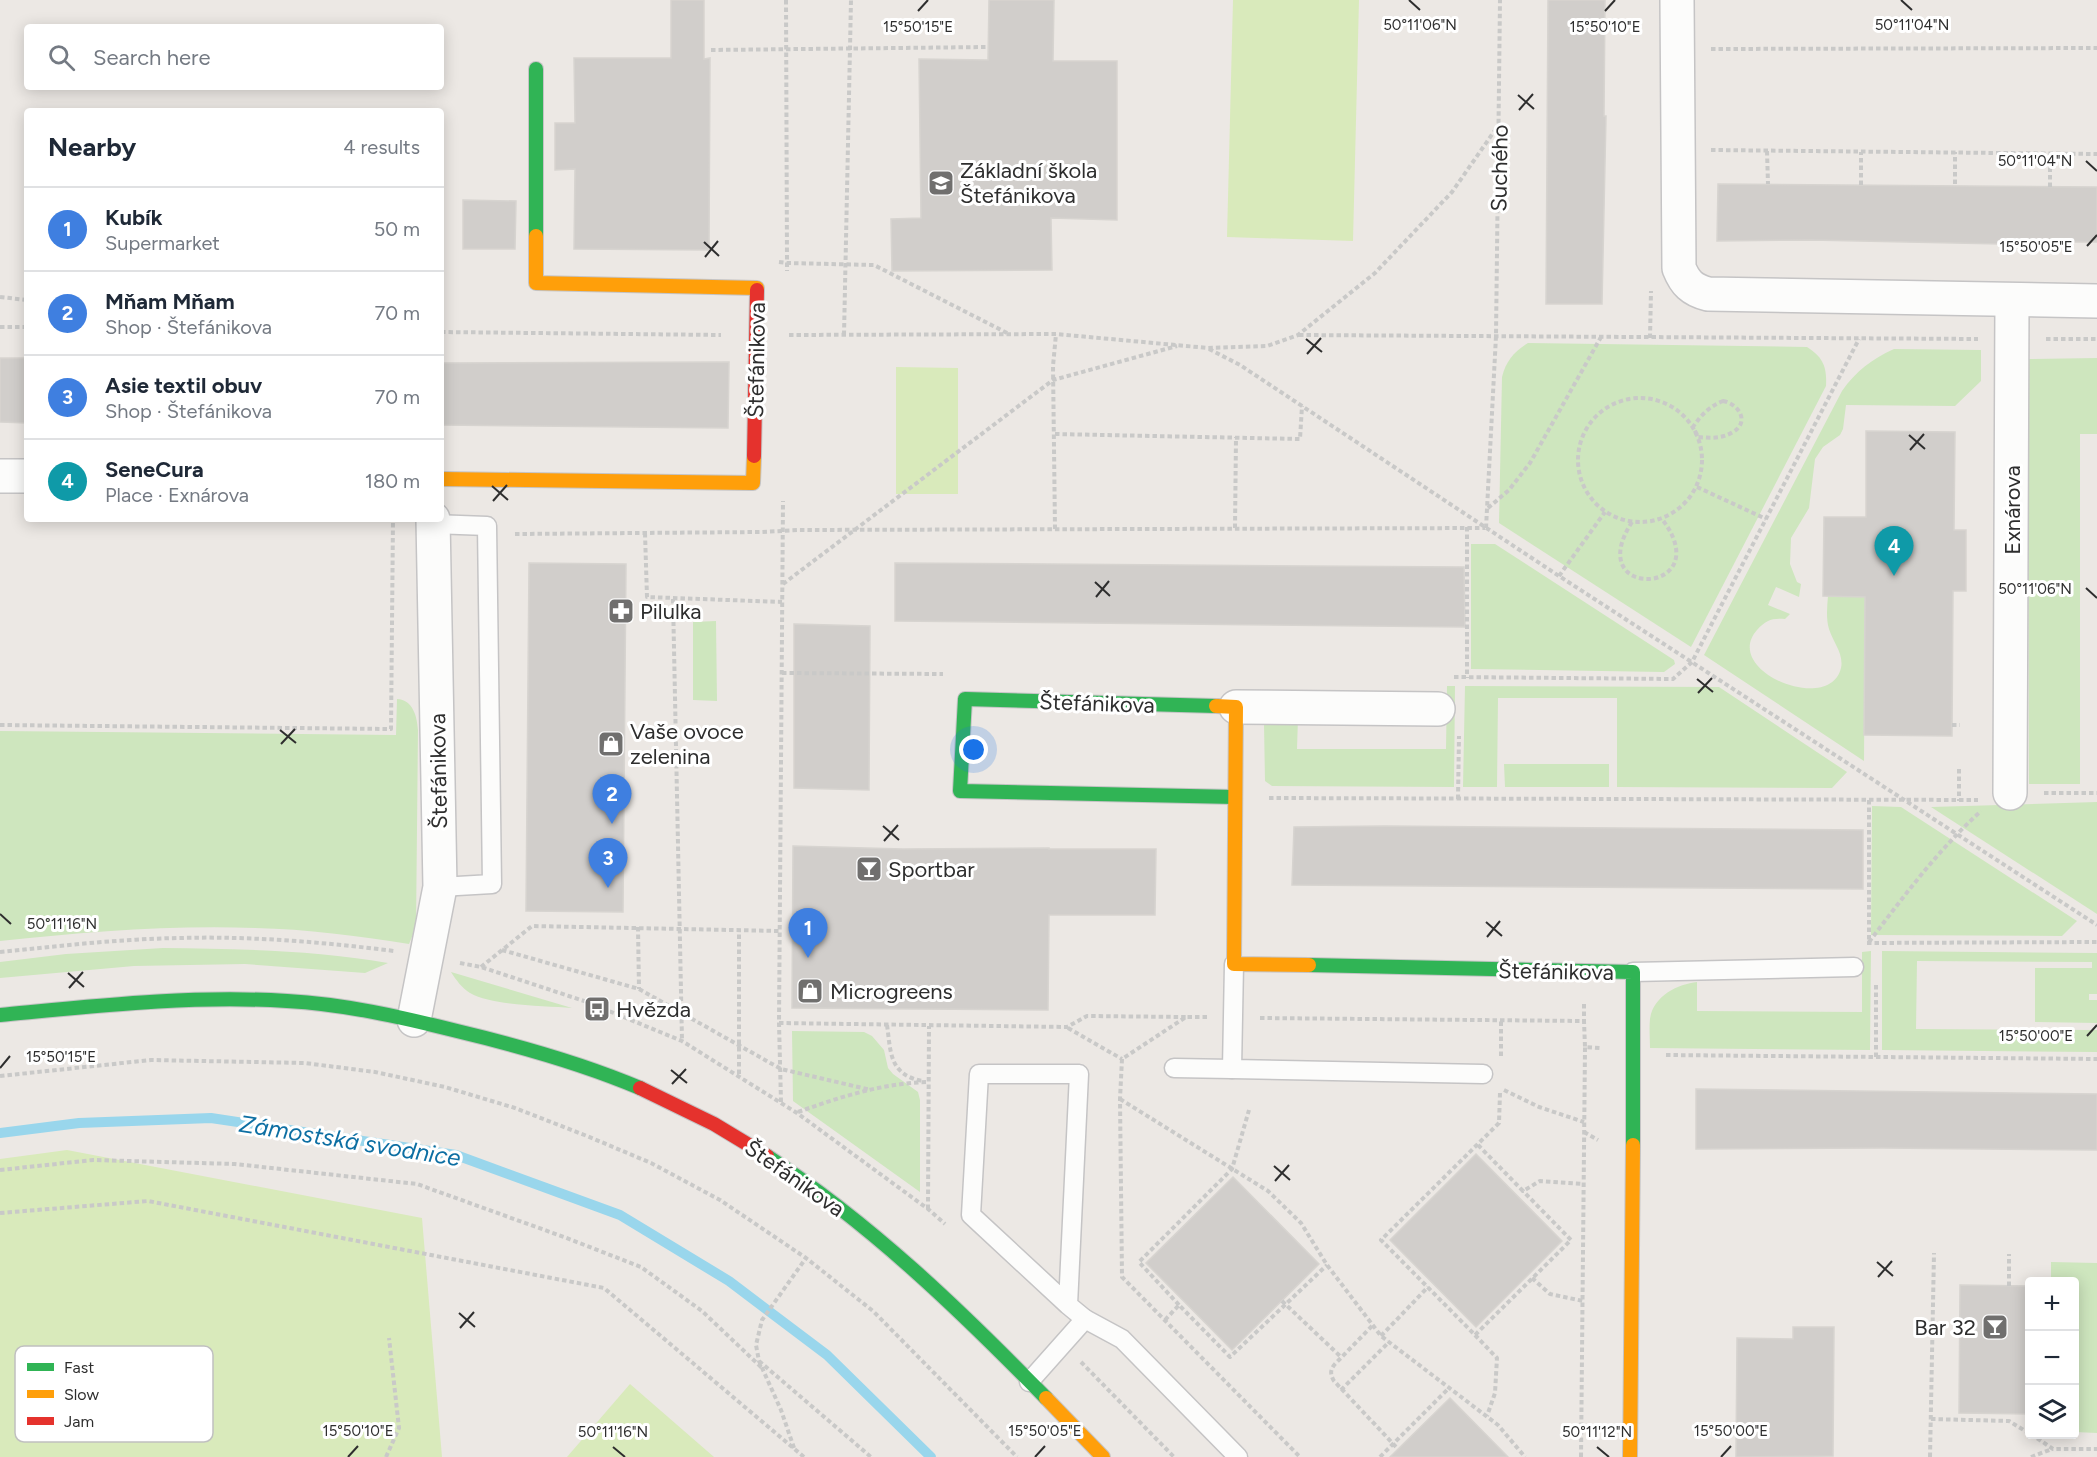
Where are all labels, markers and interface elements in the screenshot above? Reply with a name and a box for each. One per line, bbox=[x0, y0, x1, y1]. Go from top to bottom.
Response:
text: 50°11'06"N bbox=[1383, 16, 1457, 34]
text: 50°11'04"N bbox=[1875, 16, 1949, 34]
text: 15°50'15"E bbox=[883, 18, 953, 36]
text: 15°50'10"E bbox=[1569, 18, 1641, 36]
search box bbox=[24, 24, 444, 90]
icon: search bbox=[45, 41, 78, 74]
text: Search here bbox=[93, 44, 211, 71]
street label: Suchého bbox=[1485, 124, 1514, 212]
text: Nearby bbox=[48, 131, 136, 163]
text: 4 results bbox=[343, 135, 420, 159]
text: 50°11'04"N bbox=[1998, 152, 2072, 170]
place label: Základní škola Štefánikova bbox=[960, 157, 1097, 209]
school or university icon: Základní škola Štefánikova bbox=[926, 168, 956, 198]
text: Kubík bbox=[105, 204, 163, 231]
text: 1 bbox=[63, 217, 72, 241]
text: 50 m bbox=[374, 217, 420, 241]
text: Supermarket bbox=[105, 231, 220, 255]
text: 15°50'05"E bbox=[1999, 238, 2073, 256]
text: Mňam Mňam bbox=[105, 288, 235, 315]
text: 2 bbox=[62, 301, 73, 325]
text: 70 m bbox=[374, 301, 420, 325]
street label: Štefánikova bbox=[742, 302, 771, 418]
text: Shop · Štefánikova bbox=[105, 315, 272, 339]
text: Asie textil obuv bbox=[105, 372, 262, 399]
text: 3 bbox=[62, 385, 73, 409]
text: 70 m bbox=[374, 385, 420, 409]
text: Shop · Štefánikova bbox=[105, 399, 272, 423]
text: SeneCura bbox=[105, 456, 204, 483]
street label: Exnárova bbox=[1999, 465, 2026, 555]
text: 4 bbox=[61, 469, 74, 493]
text: 180 m bbox=[365, 469, 420, 493]
text: Place · Exnárova bbox=[105, 483, 249, 507]
pin: 4 bbox=[1874, 526, 1914, 576]
text: 50°11'06"N bbox=[1998, 580, 2072, 598]
pharmacy icon: Pilulka bbox=[606, 596, 636, 626]
place label: Pilulka bbox=[640, 598, 701, 625]
street label: Štefánikova bbox=[1039, 688, 1155, 719]
street label: Štefánikova bbox=[424, 713, 453, 829]
place label: Vaše ovoce zelenina bbox=[630, 718, 744, 770]
shop icon: Vaše ovoce zelenina bbox=[596, 729, 626, 759]
your location bbox=[959, 735, 988, 764]
pin: 2 bbox=[592, 774, 632, 824]
pin: 3 bbox=[588, 838, 628, 888]
bar icon: Sportbar bbox=[854, 854, 884, 884]
place label: Sportbar bbox=[888, 856, 975, 883]
pin: 1 bbox=[788, 908, 828, 958]
text: 50°11'16"N bbox=[27, 915, 97, 933]
street label: Štefánikova bbox=[1498, 957, 1614, 986]
shop icon: Microgreens bbox=[795, 976, 825, 1006]
place label: Microgreens bbox=[830, 978, 953, 1005]
bus stop icon: Hvězda bbox=[582, 994, 612, 1024]
place label: Hvězda bbox=[616, 996, 691, 1023]
text: 15°50'00"E bbox=[1999, 1027, 2073, 1045]
text: 15°50'15"E bbox=[26, 1048, 96, 1066]
water label: Zámostská svodnice bbox=[237, 1109, 463, 1172]
street label: Štefánikova bbox=[740, 1134, 850, 1223]
map controls bbox=[2025, 1277, 2079, 1439]
button: + bbox=[2025, 1277, 2079, 1331]
bar icon: Bar 32 bbox=[1980, 1312, 2010, 1342]
place label: Bar 32 bbox=[1914, 1314, 1976, 1341]
button: − bbox=[2025, 1331, 2079, 1385]
legend bbox=[15, 1346, 213, 1442]
text: Fast bbox=[64, 1358, 94, 1377]
text: Slow bbox=[64, 1385, 99, 1404]
button: layers bbox=[2025, 1385, 2079, 1439]
text: Jam bbox=[64, 1412, 94, 1431]
text: 15°50'10"E bbox=[322, 1422, 394, 1440]
text: 15°50'05"E bbox=[1008, 1422, 1082, 1440]
text: 15°50'00"E bbox=[1694, 1422, 1768, 1440]
text: 50°11'16"N bbox=[578, 1423, 648, 1441]
text: 50°11'12"N bbox=[1562, 1423, 1632, 1441]

